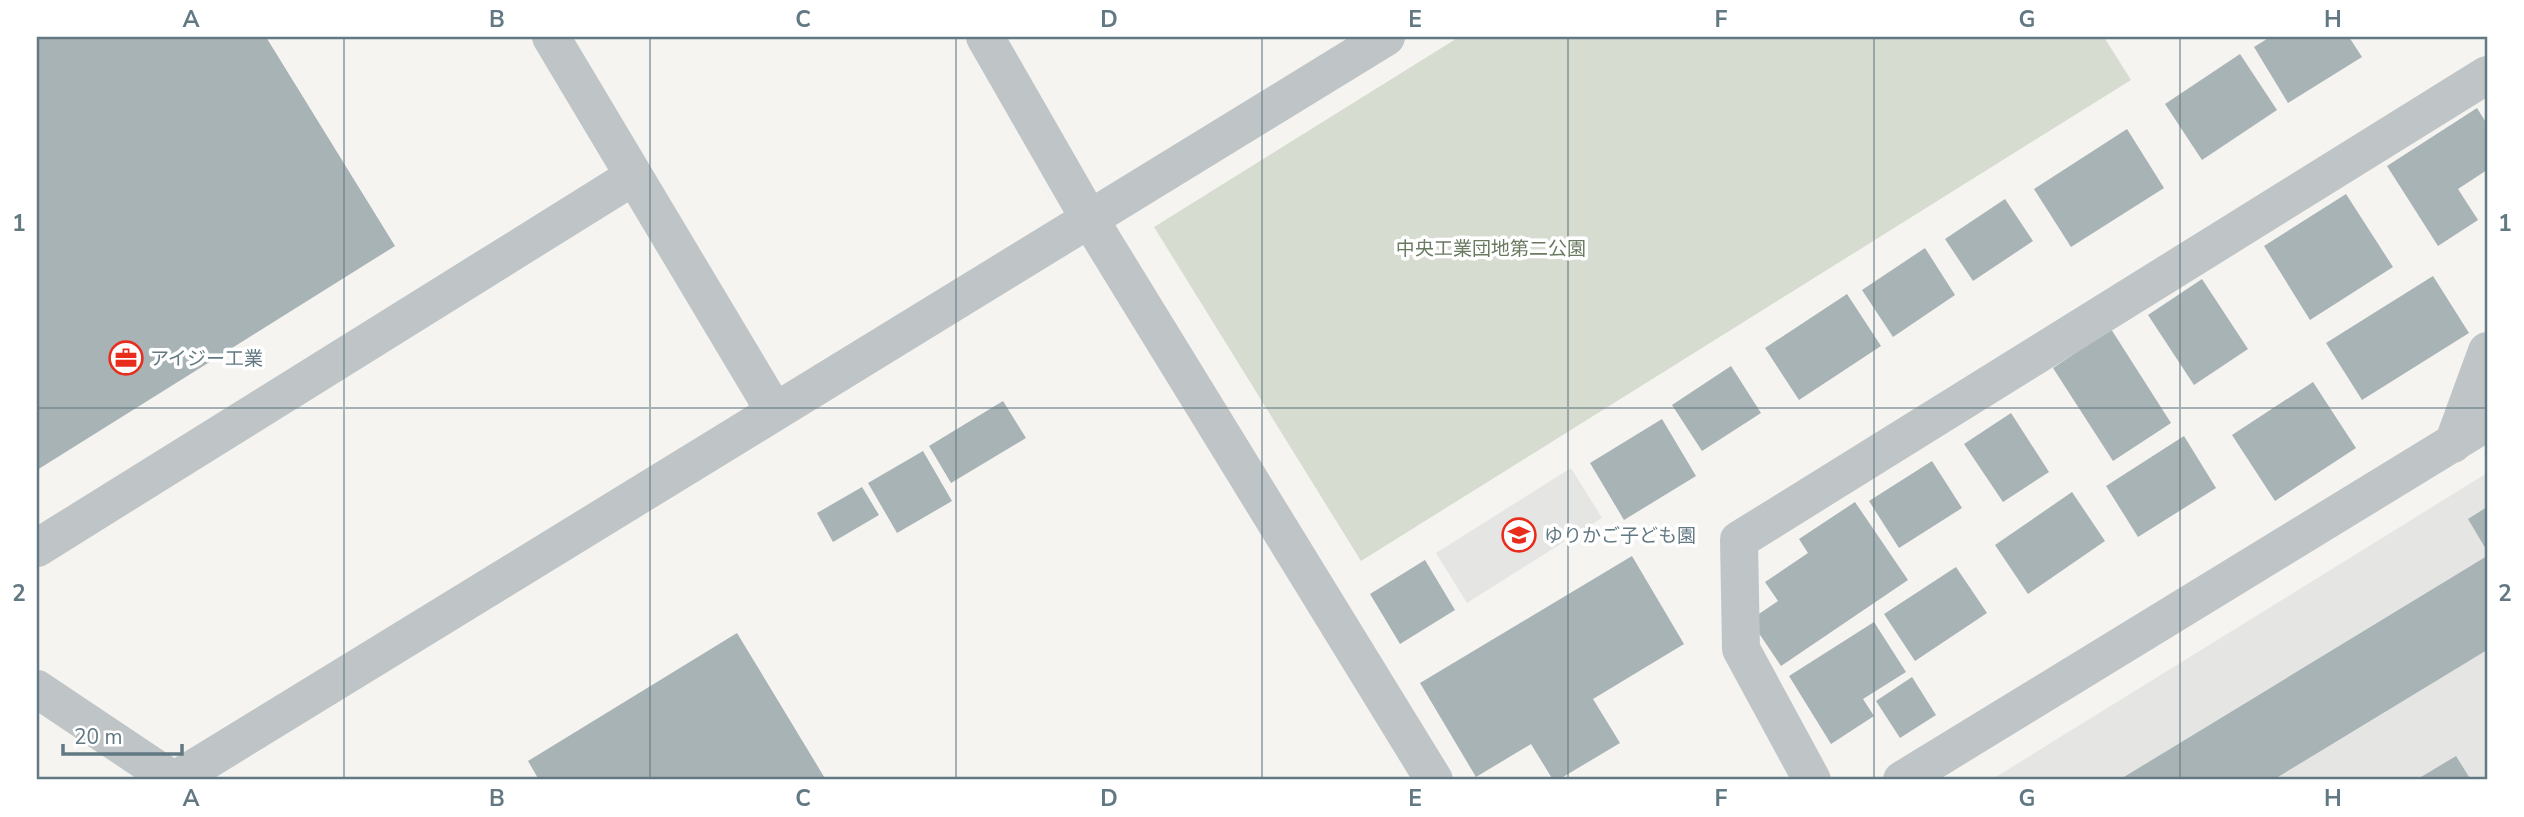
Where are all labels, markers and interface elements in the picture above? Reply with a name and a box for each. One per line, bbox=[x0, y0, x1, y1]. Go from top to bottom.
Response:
text: A bbox=[182, 4, 200, 35]
text: B bbox=[489, 4, 505, 35]
text: C bbox=[795, 4, 811, 35]
text: D bbox=[1100, 4, 1118, 35]
text: E bbox=[1408, 4, 1422, 35]
text: F bbox=[1715, 4, 1728, 35]
text: G bbox=[2019, 4, 2035, 35]
text: H bbox=[2324, 4, 2342, 35]
text: 1 bbox=[12, 208, 26, 239]
text: 1 bbox=[2498, 208, 2512, 239]
park label: 中央工業団地第二公園 bbox=[1396, 236, 1586, 262]
office icon: アイジー工業 bbox=[107, 339, 145, 377]
place label: アイジー工業 bbox=[150, 346, 263, 372]
school or university icon: ゆりかご子ども園 bbox=[1500, 516, 1538, 554]
place label: ゆりかご子ども園 bbox=[1544, 523, 1696, 549]
text: 2 bbox=[12, 578, 26, 609]
text: 2 bbox=[2498, 578, 2512, 609]
scale bar bbox=[63, 712, 182, 756]
text: 20 m bbox=[74, 723, 123, 751]
text: A bbox=[182, 783, 200, 814]
text: B bbox=[489, 783, 505, 814]
text: C bbox=[795, 783, 811, 814]
text: D bbox=[1100, 783, 1118, 814]
text: E bbox=[1408, 783, 1422, 814]
text: F bbox=[1715, 783, 1728, 814]
text: G bbox=[2019, 783, 2035, 814]
text: H bbox=[2324, 783, 2342, 814]

